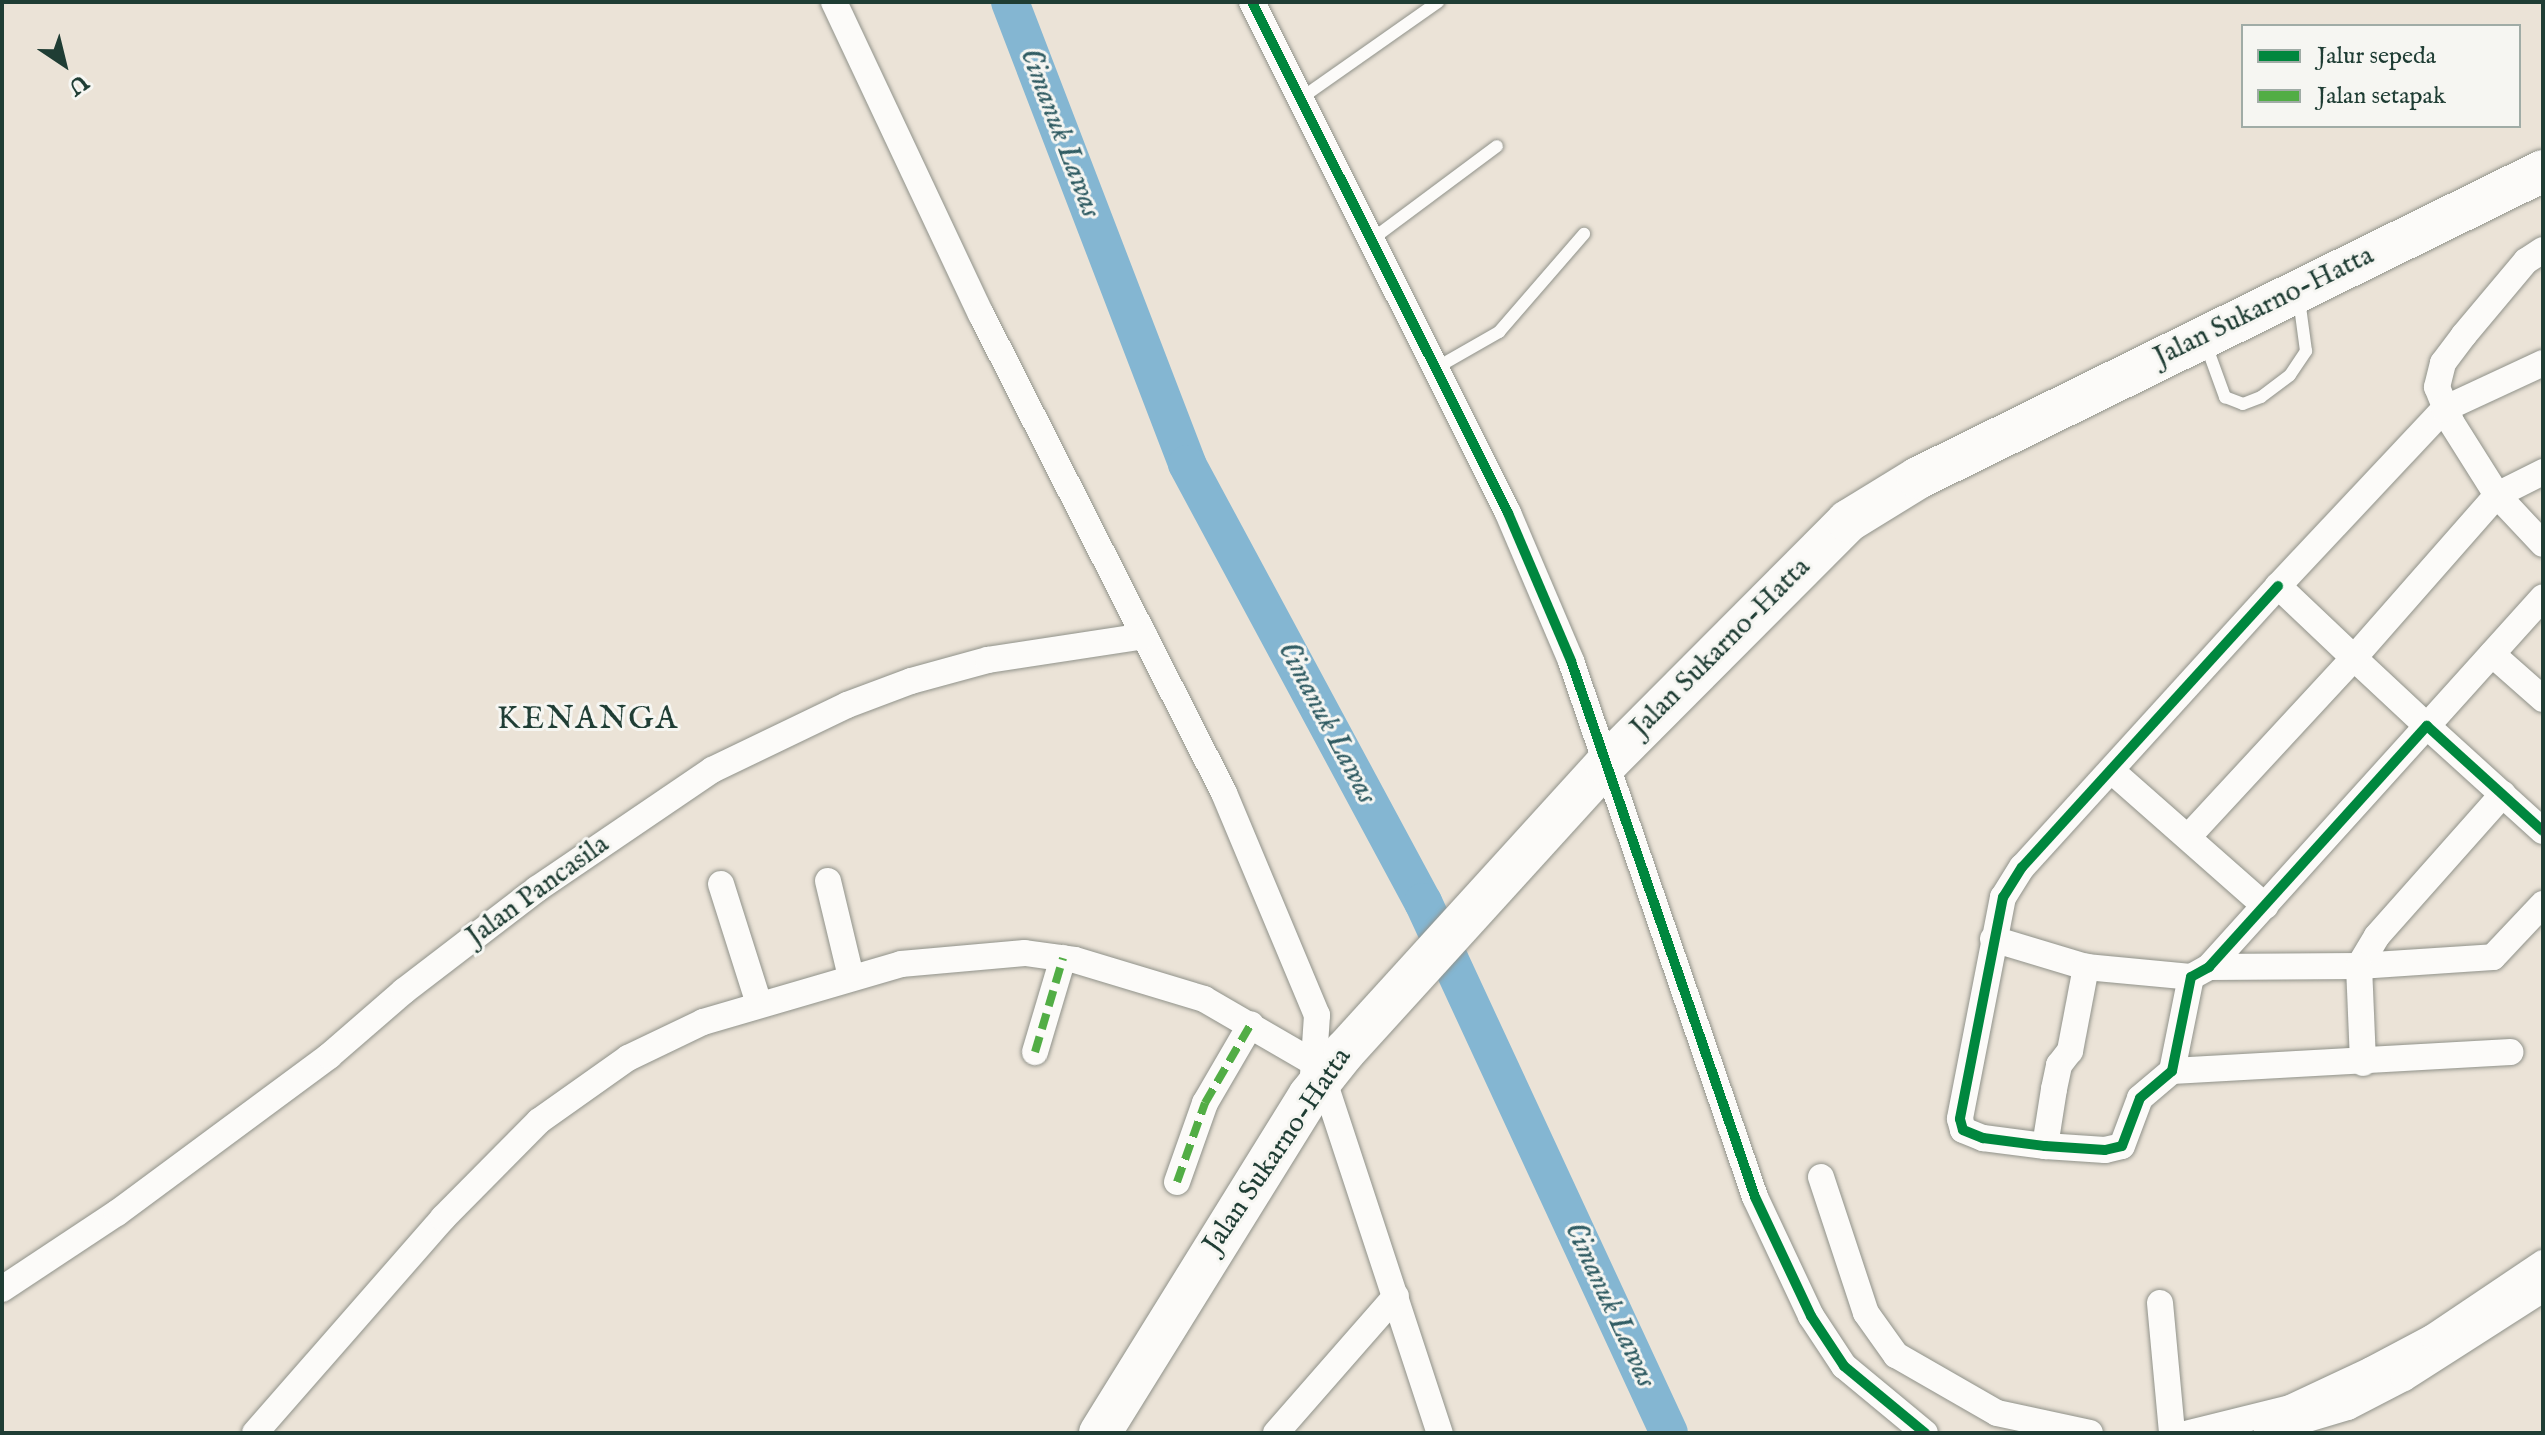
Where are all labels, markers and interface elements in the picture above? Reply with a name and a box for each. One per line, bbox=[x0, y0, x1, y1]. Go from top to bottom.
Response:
north arrow bbox=[24, 24, 104, 104]
legend bbox=[2241, 24, 2521, 128]
text: Jalur sepeda bbox=[2317, 41, 2436, 72]
water label: Cimanuk Lawas bbox=[1011, 43, 1109, 223]
text: U bbox=[62, 67, 93, 100]
text: Jalan setapak bbox=[2317, 81, 2446, 112]
street label: Jalan Sukarno-Hatta bbox=[2149, 239, 2379, 375]
street label: Jalan Sukarno-Hatta bbox=[1624, 551, 1818, 745]
water label: Cimanuk Lawas bbox=[1269, 636, 1385, 810]
district label: KENANGA bbox=[497, 701, 679, 739]
street label: Jalan Pancasila bbox=[460, 828, 616, 954]
street label: Jalan Sukarno-Hatta bbox=[1197, 1042, 1359, 1260]
water label: Cimanuk Lawas bbox=[1556, 1217, 1664, 1393]

